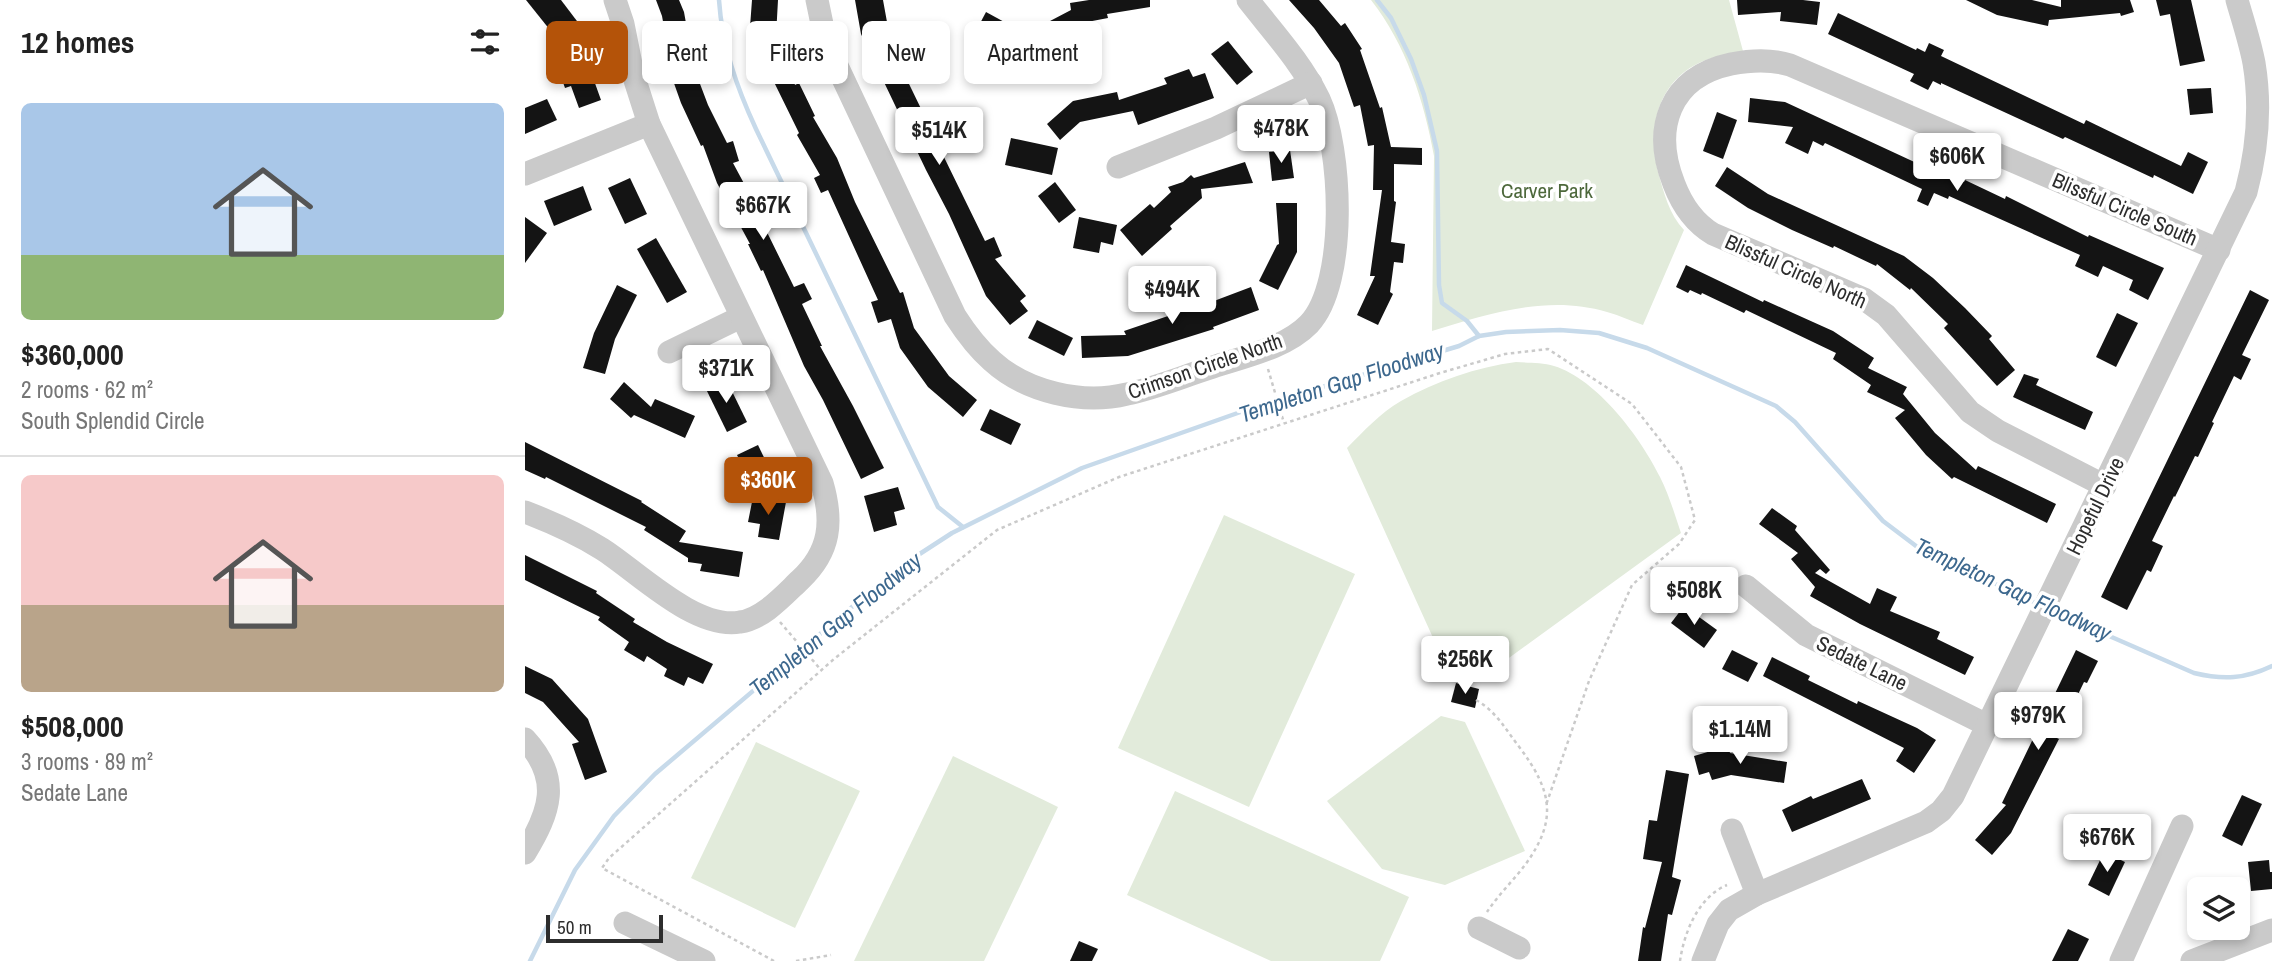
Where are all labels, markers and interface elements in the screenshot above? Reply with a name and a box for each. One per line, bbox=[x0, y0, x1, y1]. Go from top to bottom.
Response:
chip: Buy bbox=[546, 21, 628, 84]
chip: Rent bbox=[642, 21, 732, 84]
chip: Filters bbox=[746, 21, 848, 84]
chip: New bbox=[862, 21, 950, 84]
chip: Apartment bbox=[964, 21, 1102, 84]
text: 12 homes bbox=[21, 22, 135, 62]
icon: filters bbox=[466, 23, 504, 61]
pin: $478K bbox=[1232, 106, 1330, 165]
pin: $514K bbox=[890, 108, 988, 167]
text: $478K bbox=[1253, 112, 1309, 143]
text: $514K bbox=[911, 114, 967, 145]
pin: $606K bbox=[1908, 134, 2006, 193]
text: $606K bbox=[1929, 140, 1985, 171]
icon: home bbox=[200, 149, 326, 275]
street label: Blissful Circle South bbox=[2048, 165, 2202, 253]
park label: Carver Park bbox=[1501, 176, 1593, 205]
pin: $667K bbox=[714, 182, 812, 242]
text: $667K bbox=[735, 189, 791, 220]
street label: Blissful Circle North bbox=[1721, 227, 1871, 315]
pin: $494K bbox=[1123, 266, 1221, 326]
text: $494K bbox=[1144, 273, 1200, 304]
street label: Crimson Circle North bbox=[1124, 326, 1286, 406]
text: $360,000 bbox=[21, 334, 124, 374]
water label: Templeton Gap Floodway bbox=[1235, 334, 1449, 430]
pin: $371K bbox=[677, 346, 775, 405]
text: $371K bbox=[698, 352, 754, 383]
text: 2 rooms · 62 m² bbox=[21, 374, 153, 405]
text: South Splendid Circle bbox=[21, 405, 204, 436]
street label: Hopeful Drive bbox=[2059, 452, 2131, 560]
pin: $360K bbox=[719, 458, 817, 517]
text: $360K bbox=[740, 464, 796, 495]
icon: home bbox=[200, 521, 326, 647]
water label: Templeton Gap Floodway bbox=[1910, 530, 2118, 649]
water label: Templeton Gap Floodway bbox=[742, 544, 929, 703]
pin: $508K bbox=[1645, 568, 1743, 627]
text: $508K bbox=[1666, 574, 1722, 605]
street label: Sedate Lane bbox=[1812, 629, 1912, 697]
pin: $256K bbox=[1416, 636, 1514, 696]
text: $256K bbox=[1437, 643, 1493, 674]
pin: $979K bbox=[1989, 692, 2087, 752]
text: $979K bbox=[2010, 699, 2066, 730]
text: $508,000 bbox=[21, 706, 124, 746]
pin: $1.14M bbox=[1683, 706, 1797, 766]
text: $1.14M bbox=[1709, 713, 1771, 744]
text: 3 rooms · 89 m² bbox=[21, 746, 153, 777]
text: Sedate Lane bbox=[21, 777, 128, 808]
pin: $676K bbox=[2058, 814, 2156, 874]
text: $676K bbox=[2079, 821, 2135, 852]
map controls bbox=[2187, 877, 2250, 940]
button: layers bbox=[2187, 877, 2250, 940]
scale bar bbox=[546, 912, 663, 944]
text: 50 m bbox=[557, 914, 592, 940]

